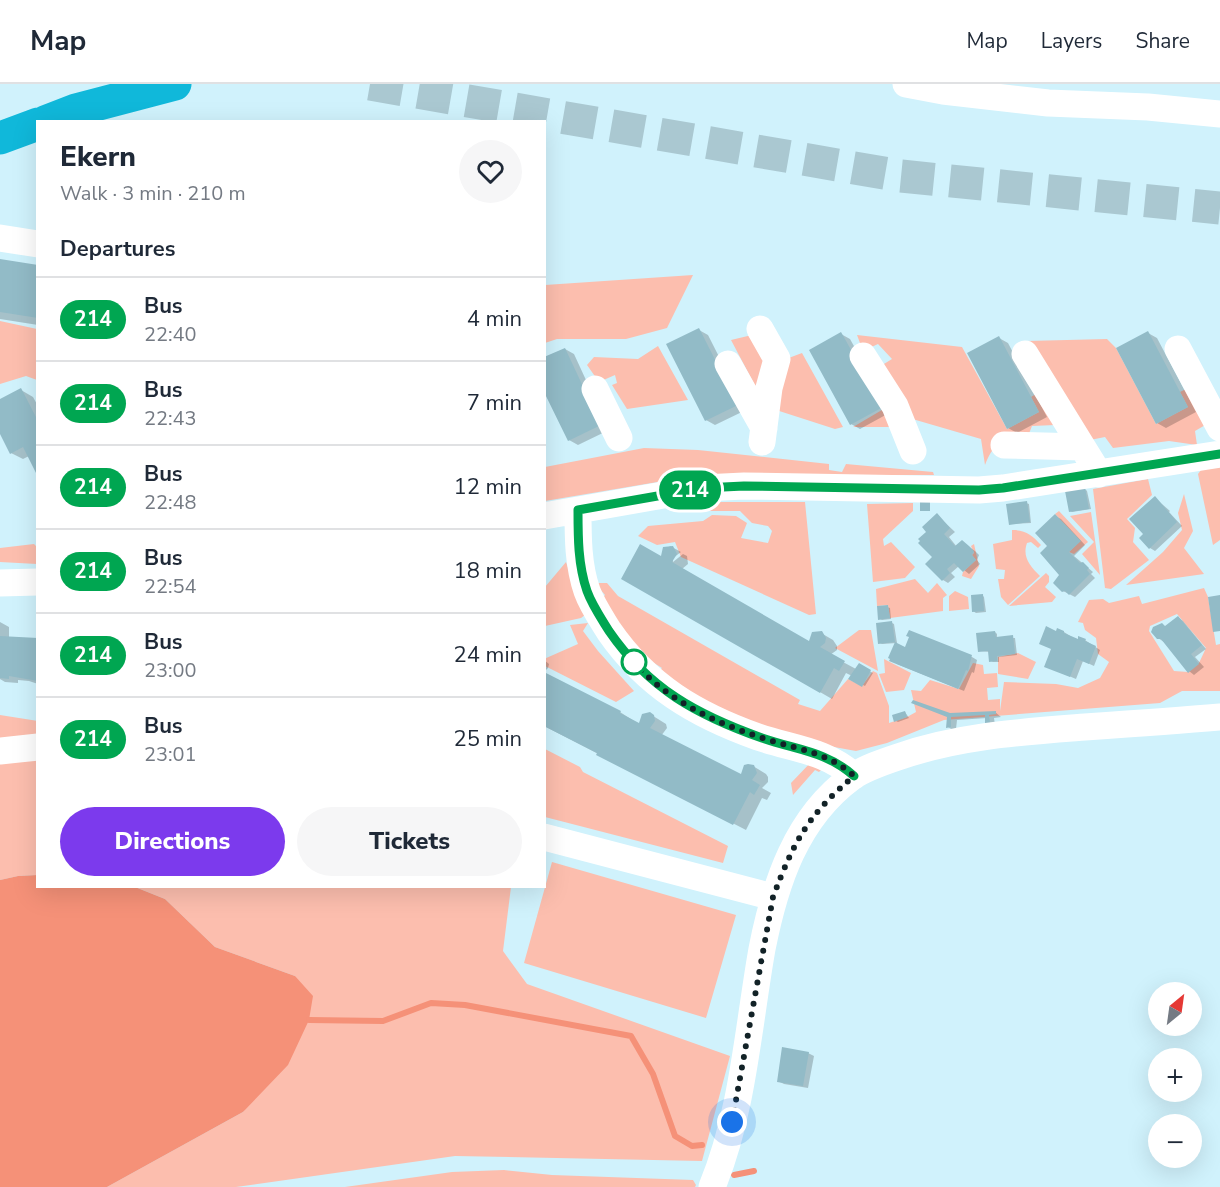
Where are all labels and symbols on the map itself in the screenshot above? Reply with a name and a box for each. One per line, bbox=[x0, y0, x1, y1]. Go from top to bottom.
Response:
line badge: 214 bbox=[656, 470, 724, 510]
unlabelled marker bbox=[621, 649, 647, 675]
north arrow bbox=[1148, 982, 1202, 1036]
your location bbox=[717, 1107, 747, 1137]

